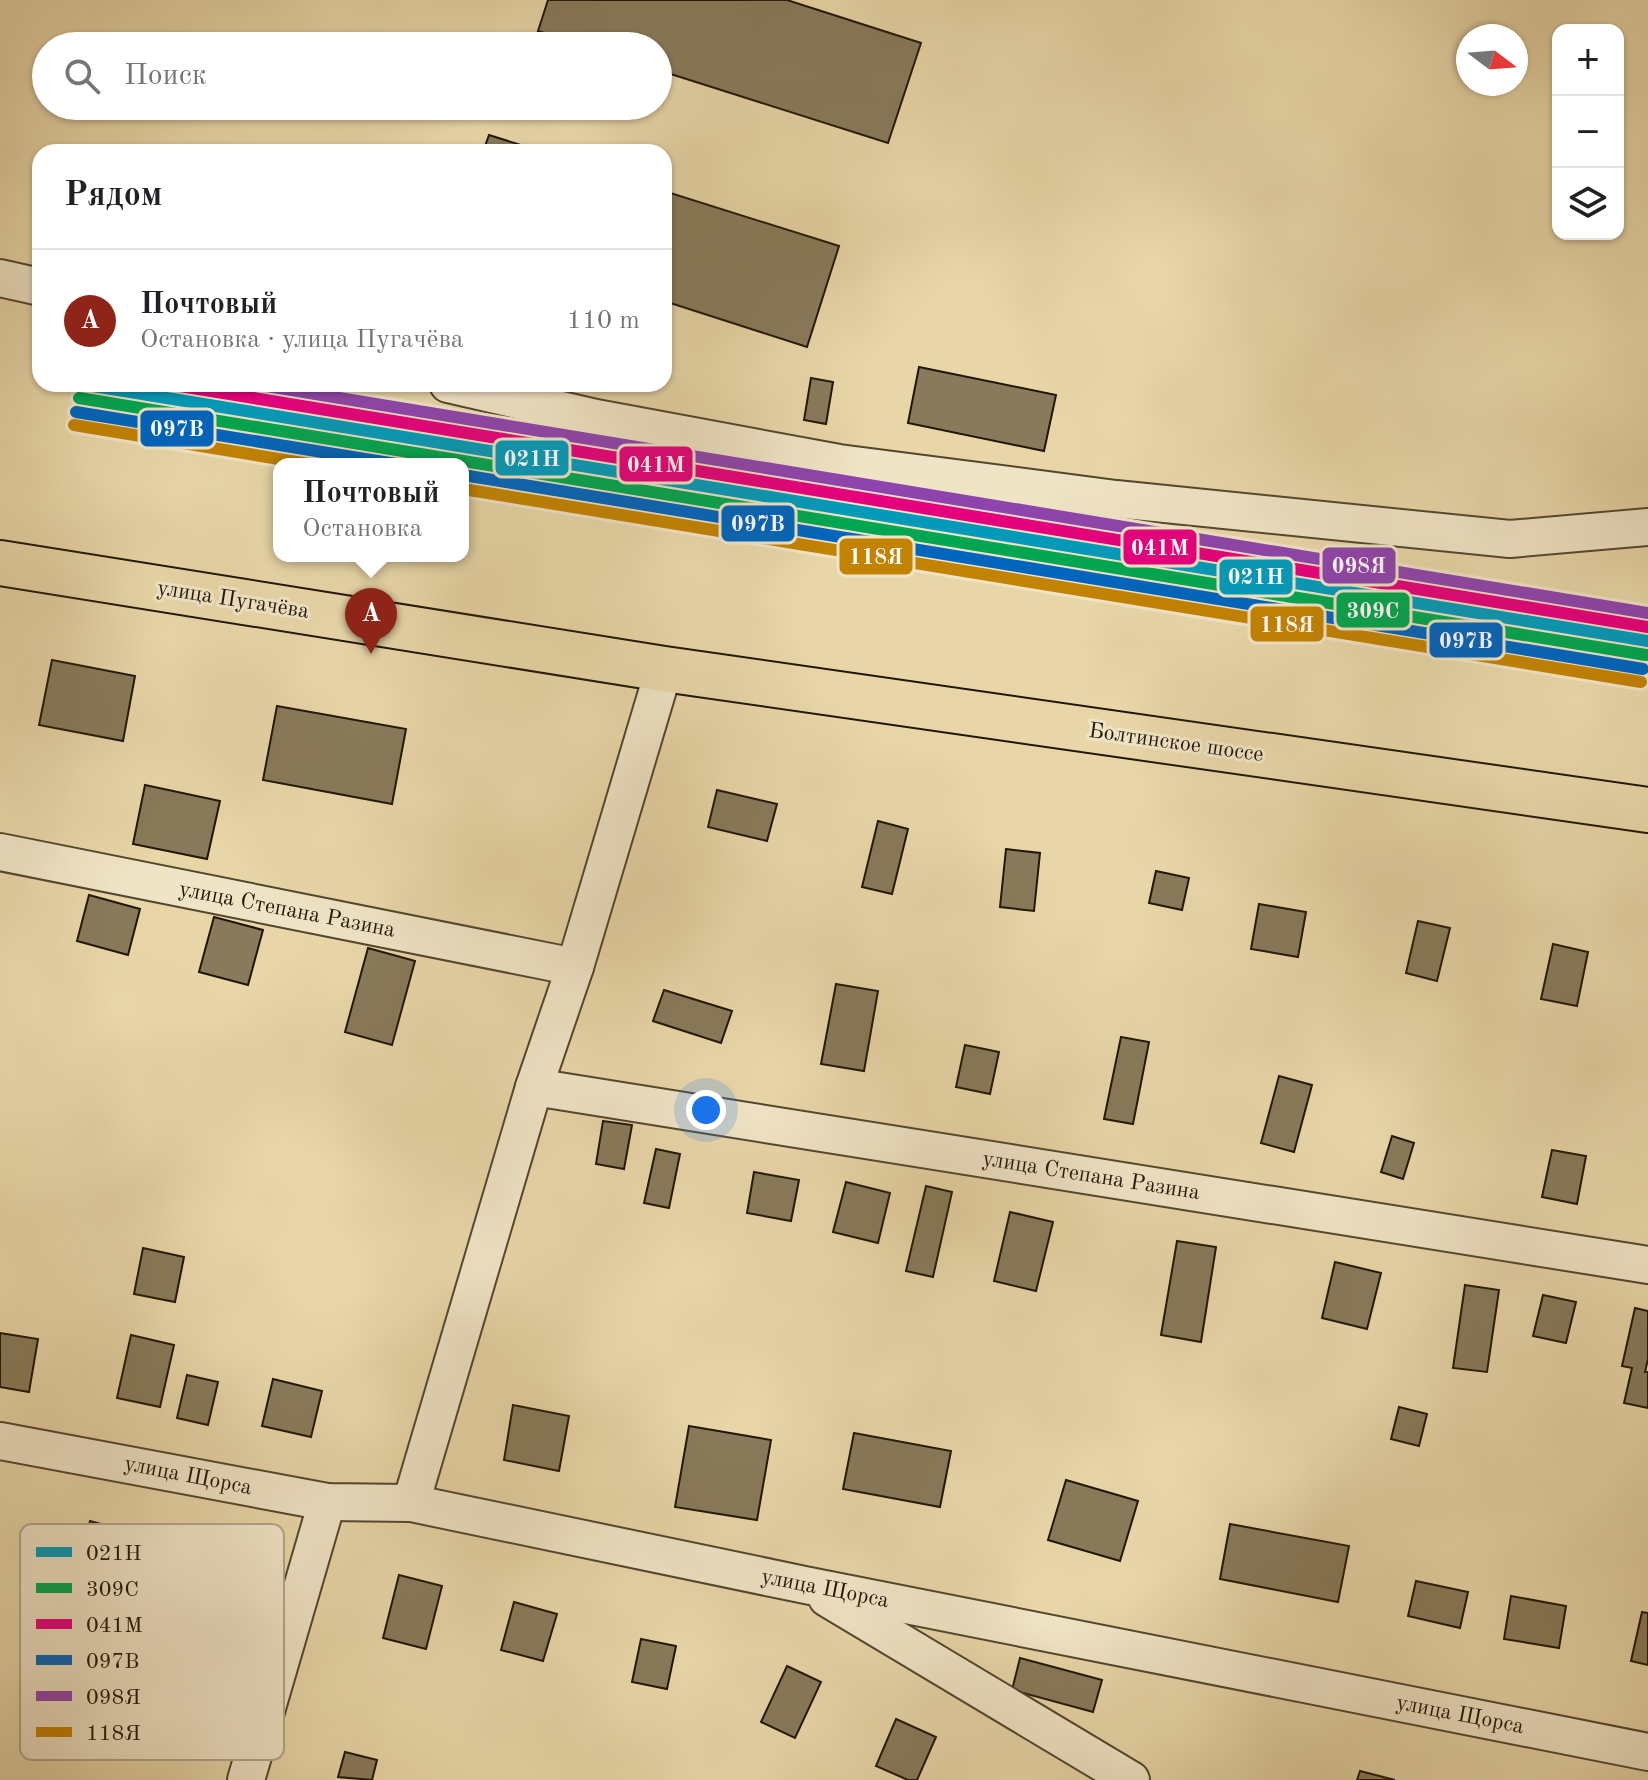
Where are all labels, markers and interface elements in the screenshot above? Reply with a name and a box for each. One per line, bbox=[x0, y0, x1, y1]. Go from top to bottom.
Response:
north arrow bbox=[1456, 24, 1528, 96]
map controls bbox=[1552, 24, 1624, 240]
button: + bbox=[1552, 24, 1624, 96]
search box bbox=[32, 32, 672, 120]
icon: search bbox=[60, 54, 104, 98]
text: Поиск bbox=[124, 61, 207, 91]
button: − bbox=[1552, 96, 1624, 168]
button: layers bbox=[1552, 168, 1624, 240]
text: Рядом bbox=[64, 179, 163, 213]
text: Почтовый bbox=[140, 290, 277, 320]
text: A bbox=[80, 308, 100, 334]
text: 110 m bbox=[567, 308, 640, 334]
text: Остановка · улица Пугачёва bbox=[140, 327, 464, 353]
line badge: 097В bbox=[139, 409, 215, 448]
text: 097В bbox=[150, 419, 204, 441]
line badge: 021Н bbox=[494, 439, 570, 477]
line badge: 041М bbox=[618, 445, 694, 483]
text: 021Н bbox=[504, 449, 560, 471]
text: 041М bbox=[627, 455, 685, 477]
popup bbox=[273, 458, 469, 562]
text: Почтовый bbox=[302, 479, 440, 509]
line badge: 097В bbox=[720, 504, 796, 543]
text: 097В bbox=[731, 514, 785, 536]
text: Остановка bbox=[302, 516, 422, 542]
line badge: 041М bbox=[1122, 528, 1198, 566]
line badge: 118Я bbox=[838, 537, 914, 576]
text: 041М bbox=[1131, 538, 1189, 560]
line badge: 098Я bbox=[1321, 546, 1397, 585]
text: 118Я bbox=[849, 547, 903, 569]
text: 098Я bbox=[1332, 556, 1386, 578]
line badge: 021Н bbox=[1218, 558, 1294, 596]
text: 021Н bbox=[1228, 567, 1284, 589]
street label: улица Пугачёва bbox=[155, 577, 311, 623]
pin: A bbox=[345, 588, 397, 654]
line badge: 309С bbox=[1335, 591, 1411, 629]
text: 309С bbox=[1347, 601, 1399, 623]
line badge: 118Я bbox=[1249, 605, 1325, 643]
text: 118Я bbox=[1260, 615, 1314, 637]
line badge: 097В bbox=[1428, 621, 1504, 659]
text: 097В bbox=[1439, 631, 1493, 653]
street label: Болтинское шоссе bbox=[1087, 720, 1265, 766]
street label: улица Степана Разина bbox=[177, 878, 397, 942]
your location bbox=[686, 1090, 726, 1130]
street label: улица Степана Разина bbox=[981, 1148, 1201, 1204]
street label: улица Щорса bbox=[122, 1453, 254, 1499]
legend bbox=[20, 1524, 284, 1760]
text: 021Н bbox=[86, 1543, 142, 1565]
street label: улица Щорса bbox=[759, 1566, 891, 1612]
text: 309С bbox=[86, 1579, 139, 1601]
text: 041М bbox=[86, 1615, 143, 1637]
text: 097В bbox=[86, 1651, 139, 1673]
text: 098Я bbox=[86, 1687, 141, 1709]
street label: улица Щорса bbox=[1394, 1692, 1526, 1738]
text: 118Я bbox=[86, 1723, 141, 1745]

